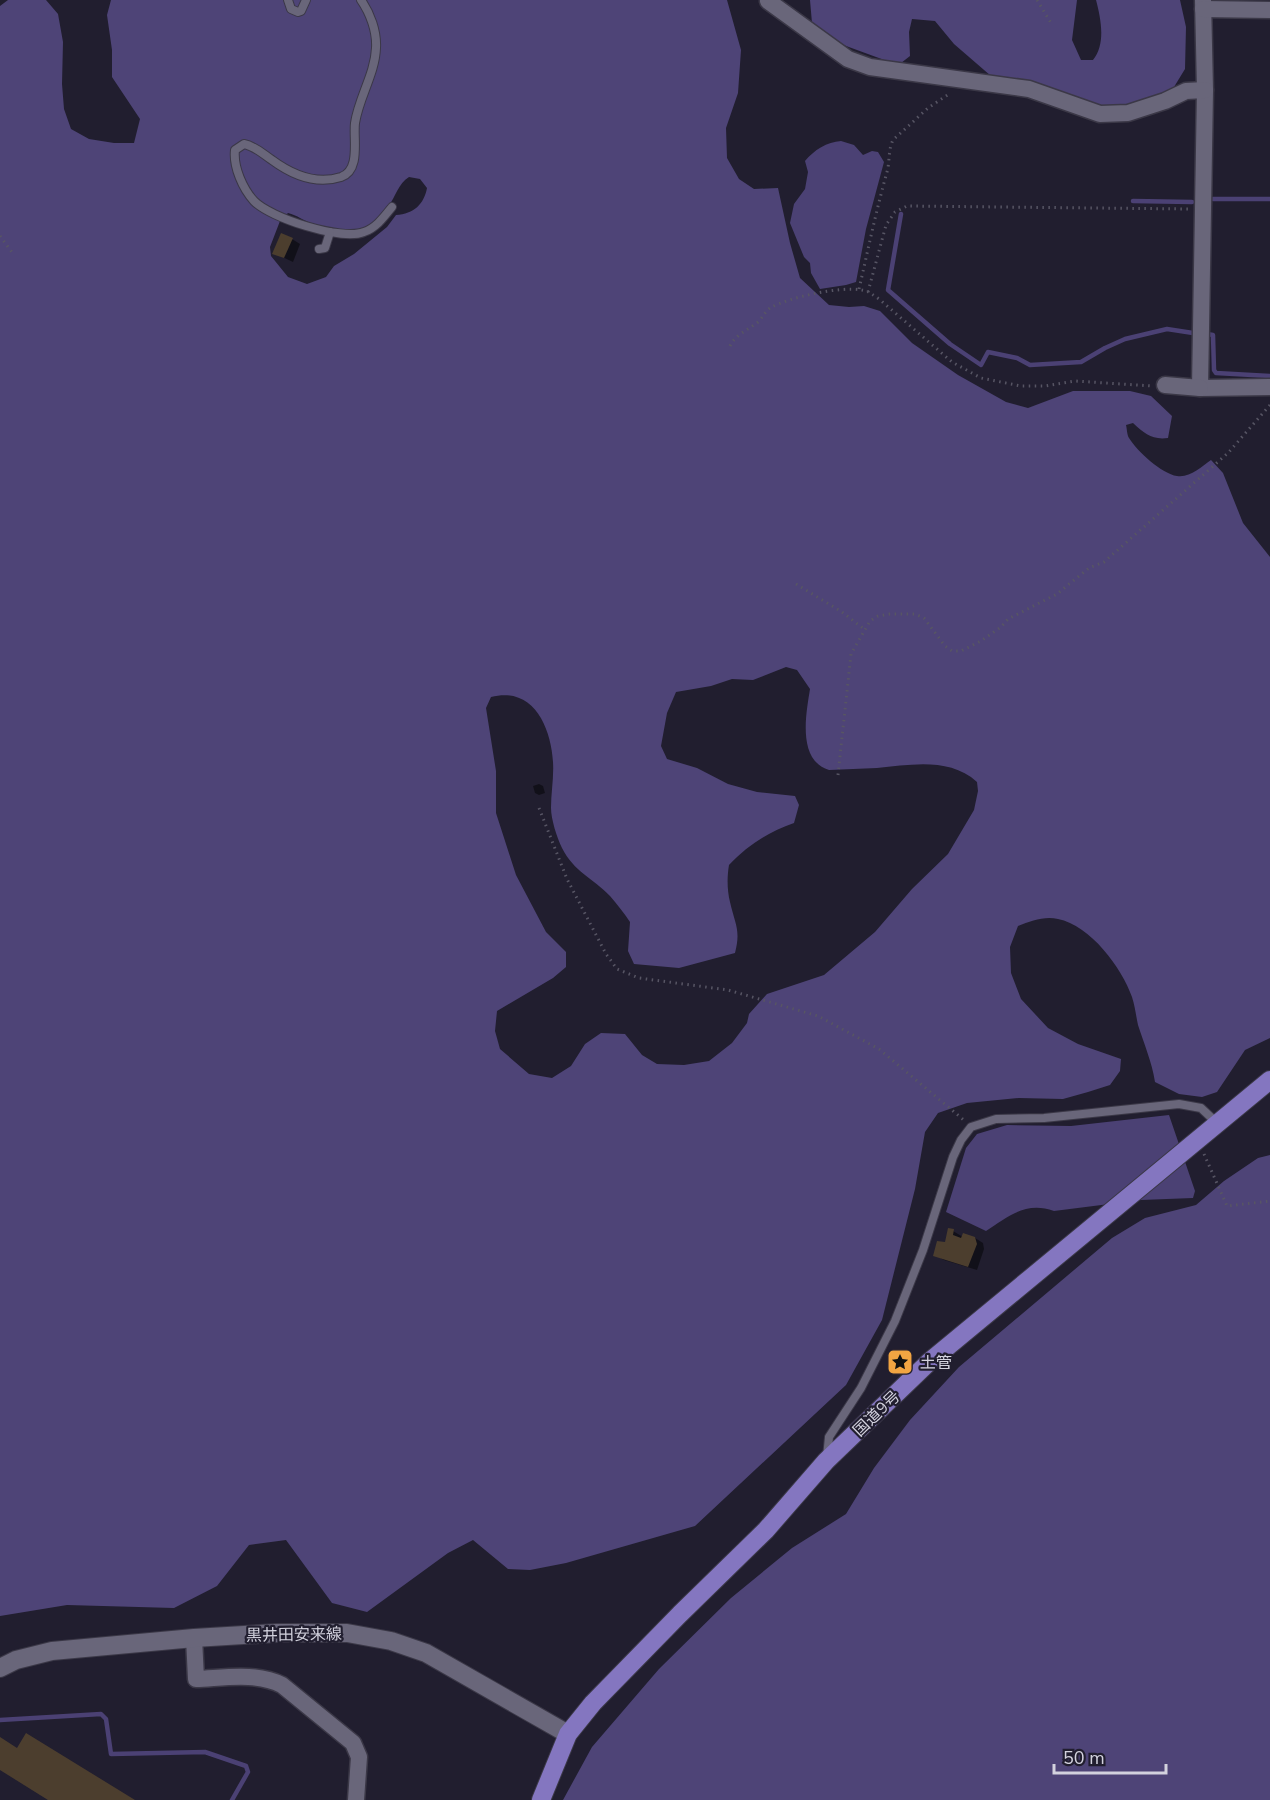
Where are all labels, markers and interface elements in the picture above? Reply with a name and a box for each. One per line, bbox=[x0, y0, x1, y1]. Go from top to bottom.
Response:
place icon: 土管 bbox=[885, 1347, 915, 1377]
place label: 土管 bbox=[920, 1352, 952, 1374]
street label: 国道9号 bbox=[848, 1386, 905, 1442]
street label: 黒井田安来線 bbox=[246, 1623, 342, 1647]
scale bar bbox=[1054, 1737, 1166, 1775]
text: 50 m bbox=[1063, 1746, 1105, 1770]

